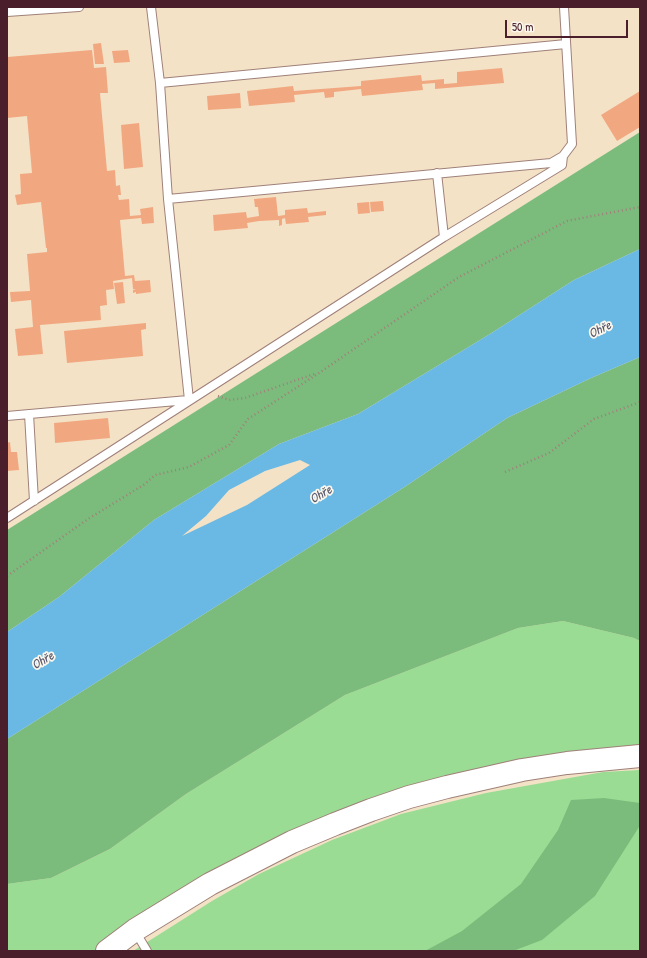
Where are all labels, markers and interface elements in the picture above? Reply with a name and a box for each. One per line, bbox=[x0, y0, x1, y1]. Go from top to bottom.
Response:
scale bar bbox=[507, 12, 630, 38]
text: 50 m bbox=[512, 18, 533, 35]
water label: Ohře bbox=[586, 318, 614, 342]
water label: Ohře bbox=[307, 482, 335, 508]
water label: Ohře bbox=[29, 648, 57, 674]

